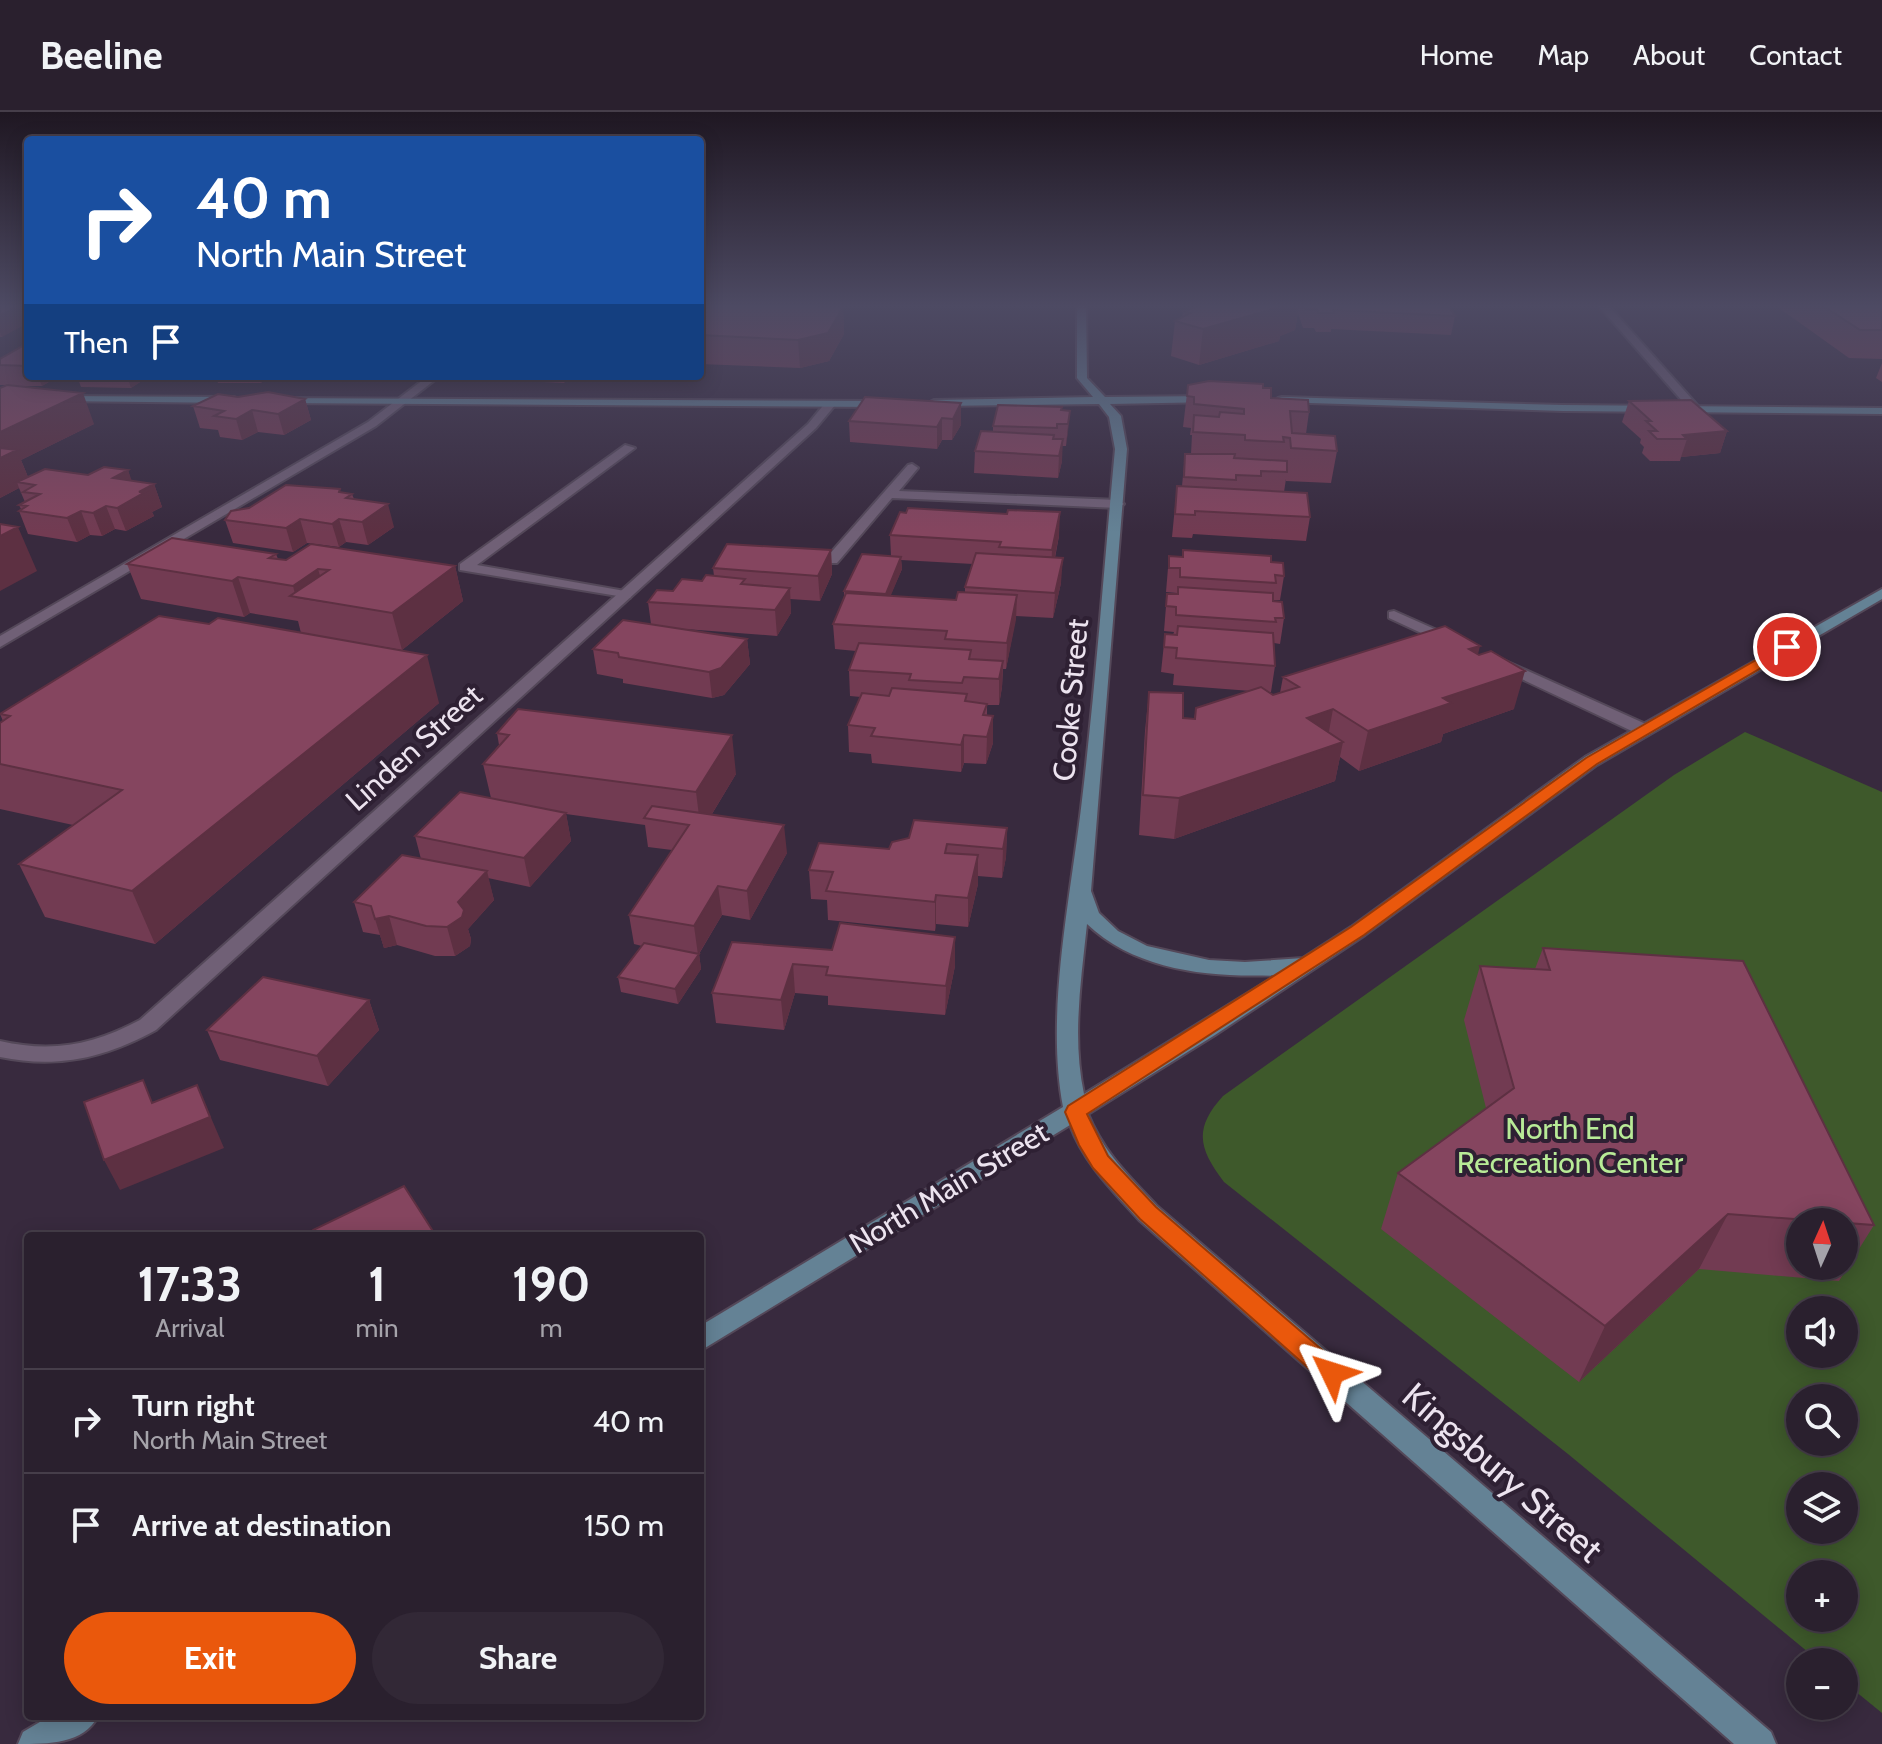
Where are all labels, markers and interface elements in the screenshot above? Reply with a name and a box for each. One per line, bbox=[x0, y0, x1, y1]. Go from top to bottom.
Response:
text: Beeline bbox=[40, 32, 163, 79]
text: Home bbox=[1420, 38, 1493, 72]
text: Map bbox=[1537, 38, 1589, 72]
text: About bbox=[1633, 38, 1705, 72]
text: Contact bbox=[1749, 38, 1842, 72]
text: 40 m bbox=[196, 164, 332, 232]
icon: right bbox=[64, 168, 168, 272]
text: North Main Street bbox=[196, 232, 466, 276]
icon: arrive bbox=[144, 320, 188, 364]
text: Then bbox=[64, 324, 128, 361]
pin bbox=[1753, 613, 1821, 681]
street label: Cooke Street bbox=[1045, 617, 1096, 783]
icon: arrive bbox=[1765, 625, 1809, 669]
street label: Linden Street bbox=[338, 677, 490, 819]
park label: North End Recreation Center bbox=[1457, 1110, 1684, 1181]
street label: North Main Street bbox=[843, 1114, 1055, 1261]
north arrow bbox=[1786, 1208, 1858, 1280]
map controls bbox=[1786, 1208, 1858, 1720]
text: 17:33 bbox=[137, 1255, 242, 1313]
text: 1 bbox=[368, 1255, 386, 1313]
text: 190 bbox=[512, 1255, 590, 1313]
button: sound bbox=[1786, 1296, 1858, 1368]
text: Arrival bbox=[155, 1312, 224, 1344]
text: min bbox=[356, 1312, 398, 1344]
text: m bbox=[540, 1312, 563, 1344]
position arrow bbox=[1290, 1331, 1374, 1415]
street label: Kingsbury Street bbox=[1394, 1373, 1612, 1571]
button: search bbox=[1786, 1384, 1858, 1456]
text: Turn right bbox=[132, 1387, 255, 1424]
icon: right bbox=[64, 1399, 108, 1443]
text: 40 m bbox=[593, 1403, 664, 1440]
text: North Main Street bbox=[132, 1424, 327, 1456]
button: layers bbox=[1786, 1472, 1858, 1544]
icon: arrive bbox=[64, 1503, 108, 1547]
text: Arrive at destination bbox=[132, 1507, 392, 1544]
text: 150 m bbox=[584, 1507, 664, 1544]
button: + bbox=[1786, 1560, 1858, 1632]
button: Exit bbox=[64, 1612, 356, 1704]
button: Share bbox=[372, 1612, 664, 1704]
button: − bbox=[1786, 1648, 1858, 1720]

